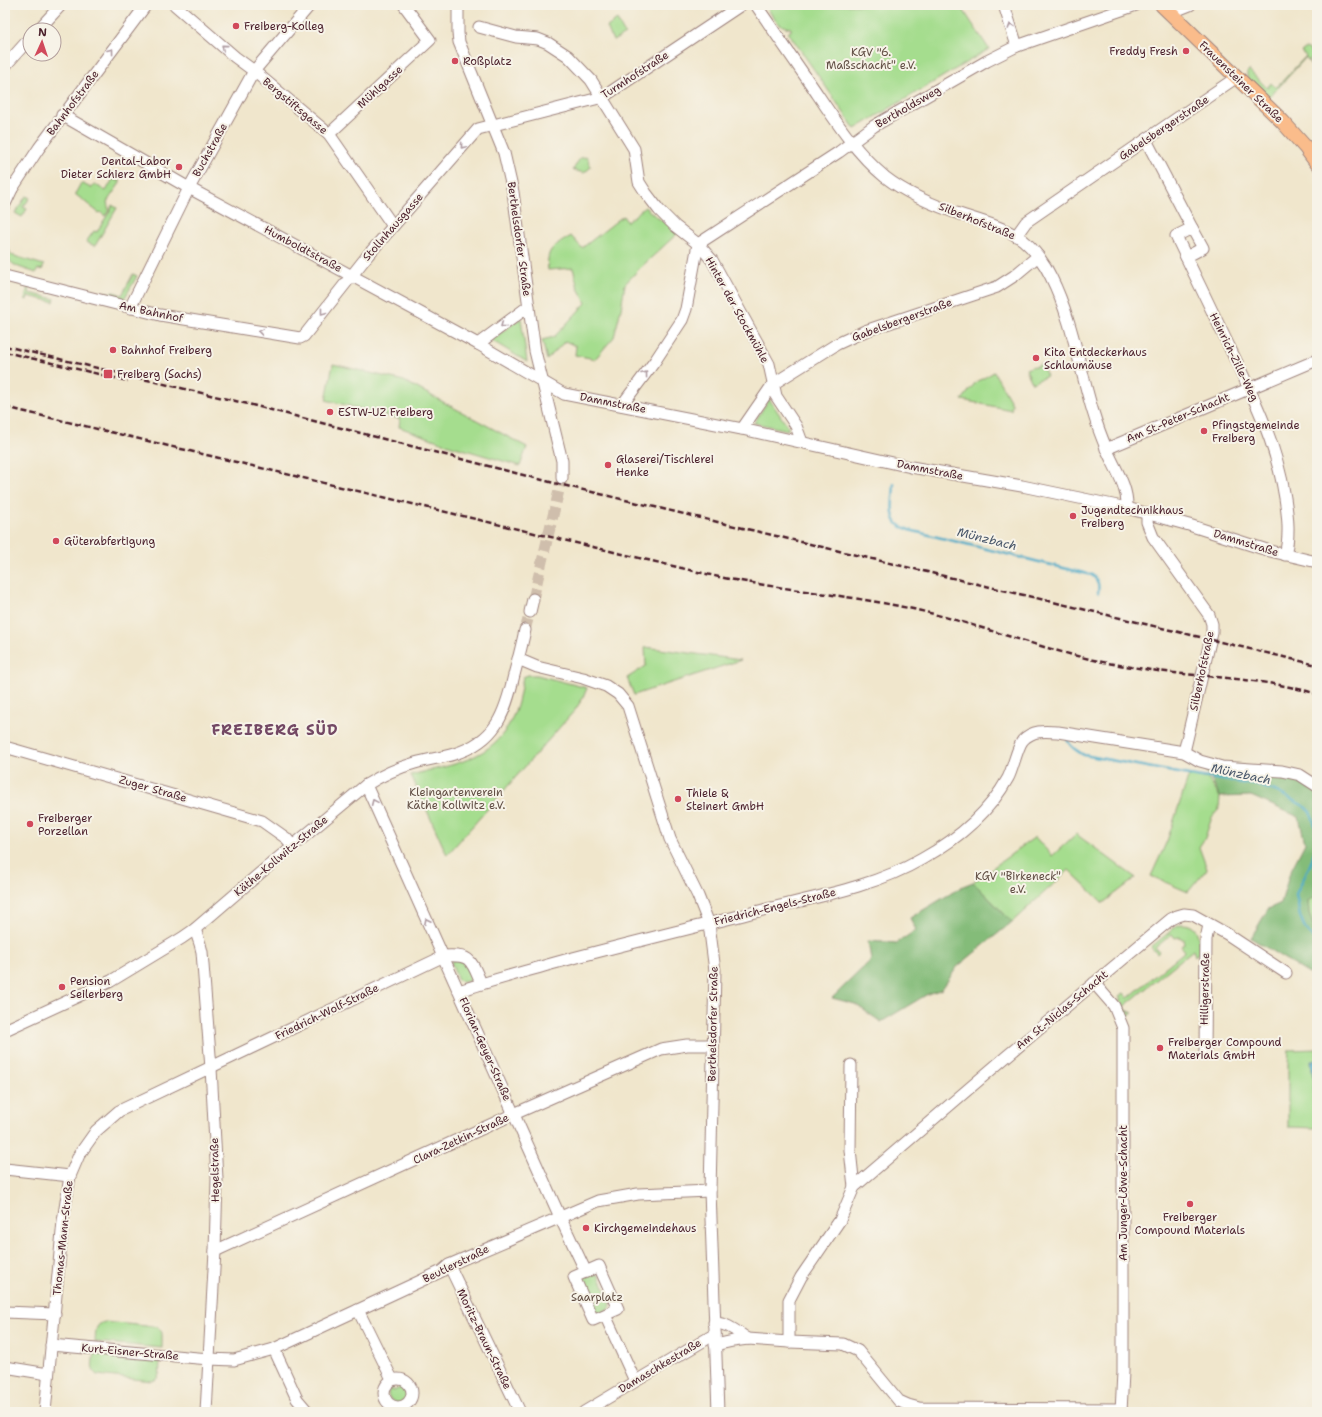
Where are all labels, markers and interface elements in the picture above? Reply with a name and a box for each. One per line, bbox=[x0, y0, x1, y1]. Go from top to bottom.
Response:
place label: Freiberg-Kolleg bbox=[244, 19, 324, 34]
marker: Freiberg-Kolleg bbox=[231, 21, 241, 31]
north arrow bbox=[22, 22, 62, 62]
one-way arrow bbox=[1007, 22, 1016, 29]
text: N bbox=[38, 25, 48, 40]
street label: Frauensteiner Straße bbox=[1196, 38, 1286, 126]
place label: Freddy Fresh bbox=[1109, 44, 1178, 59]
one-way arrow bbox=[221, 45, 228, 52]
park label: KGV "6. Maßschacht" e.V. bbox=[826, 45, 916, 73]
marker: Freddy Fresh bbox=[1181, 46, 1191, 56]
one-way arrow bbox=[107, 48, 114, 55]
street label: Turmhofstraße bbox=[598, 48, 672, 102]
place label: Roßplatz bbox=[463, 54, 512, 69]
marker: Roßplatz bbox=[450, 56, 460, 66]
street label: Mühlgasse bbox=[354, 62, 406, 112]
street label: Bahnhofstraße bbox=[43, 67, 103, 139]
street label: Bergstiftsgasse bbox=[259, 74, 331, 138]
street label: Bertholdsweg bbox=[873, 82, 943, 132]
street label: Gabelsbergerstraße bbox=[1116, 92, 1212, 164]
street label: Buchstraße bbox=[189, 120, 231, 180]
one-way arrow bbox=[461, 142, 468, 149]
place label: Dental-Labor Dieter Schierz GmbH bbox=[61, 154, 171, 182]
marker: Dental-Labor Dieter Schierz GmbH bbox=[174, 162, 184, 172]
street label: Berthelsdorfer Straße bbox=[504, 181, 534, 297]
street label: Stollnhausgasse bbox=[359, 190, 427, 264]
street label: Silberhofstraße bbox=[936, 199, 1018, 243]
street label: Humboldtstraße bbox=[261, 222, 345, 276]
street label: Hinter der Stockmühle bbox=[702, 254, 772, 366]
street label: Gabelsbergerstraße bbox=[850, 295, 954, 345]
street label: Am Bahnhof bbox=[118, 298, 185, 326]
one-way arrow bbox=[321, 307, 328, 314]
street label: Heinrich-Zille-Weg bbox=[1206, 310, 1262, 404]
one-way arrow bbox=[500, 320, 507, 328]
one-way arrow bbox=[258, 328, 264, 337]
place label: Bahnhof Freiberg bbox=[121, 343, 212, 358]
marker: Bahnhof Freiberg bbox=[108, 345, 118, 355]
place label: Kita Entdeckerhaus Schlaumäuse bbox=[1044, 345, 1147, 373]
marker: Kita Entdeckerhaus Schlaumäuse bbox=[1031, 353, 1041, 363]
place label: Freiberg (Sachs) bbox=[117, 367, 201, 382]
marker: Freiberg (Sachs) bbox=[102, 368, 114, 380]
one-way arrow bbox=[641, 372, 648, 379]
street label: Dammstraße bbox=[578, 389, 648, 417]
street label: Am St.-Peter-Schacht bbox=[1124, 389, 1232, 447]
place label: ESTW-UZ Freiberg bbox=[338, 405, 433, 420]
marker: ESTW-UZ Freiberg bbox=[325, 407, 335, 417]
place label: Pfingstgemeinde Freiberg bbox=[1212, 418, 1300, 446]
marker: Pfingstgemeinde Freiberg bbox=[1199, 426, 1209, 436]
place label: Glaserei/Tischlerei Henke bbox=[616, 452, 714, 480]
street label: Dammstraße bbox=[895, 456, 965, 484]
marker: Glaserei/Tischlerei Henke bbox=[603, 460, 613, 470]
place label: Jugendtechnikhaus Freiberg bbox=[1081, 503, 1184, 531]
marker: Jugendtechnikhaus Freiberg bbox=[1068, 511, 1078, 521]
water label: Münzbach bbox=[956, 524, 1018, 554]
street label: Dammstraße bbox=[1212, 526, 1280, 560]
place label: Güterabfertigung bbox=[64, 534, 155, 549]
marker: Güterabfertigung bbox=[51, 536, 61, 546]
street label: Silberhofstraße bbox=[1186, 630, 1218, 712]
district label: FREIBERG SÜD bbox=[211, 720, 339, 740]
water label: Münzbach bbox=[1210, 760, 1272, 788]
street label: Zuger Straße bbox=[117, 772, 189, 806]
park label: Kleingartenverein Käthe Kollwitz e.V. bbox=[407, 785, 505, 813]
place label: Thiele & Steinert GmbH bbox=[686, 786, 764, 814]
marker: Thiele & Steinert GmbH bbox=[673, 794, 683, 804]
one-way arrow bbox=[371, 799, 379, 807]
place label: Freiberger Porzellan bbox=[38, 811, 92, 839]
street label: Käthe-Kollwitz-Straße bbox=[231, 812, 331, 900]
marker: Freiberger Porzellan bbox=[25, 819, 35, 829]
park label: KGV "Birkeneck" e.V. bbox=[975, 869, 1061, 897]
street label: Friedrich-Engels-Straße bbox=[713, 885, 837, 929]
one-way arrow bbox=[424, 918, 432, 925]
street label: Hilligerstraße bbox=[1197, 953, 1213, 1025]
street label: Berthelsdorfer Straße bbox=[704, 966, 722, 1082]
street label: Am St.-Niclas-Schacht bbox=[1013, 967, 1111, 1053]
place label: Pension Seilerberg bbox=[70, 974, 123, 1002]
street label: Friedrich-Wolf-Straße bbox=[273, 980, 381, 1044]
marker: Pension Seilerberg bbox=[57, 982, 67, 992]
street label: Florian-Geyer-Straße bbox=[455, 995, 515, 1103]
place label: Freiberger Compound Materials GmbH bbox=[1168, 1035, 1282, 1063]
marker: Freiberger Compound Materials GmbH bbox=[1155, 1043, 1165, 1053]
street label: Clara-Zetkin-Straße bbox=[411, 1110, 511, 1168]
street label: Am Junger-Löwe-Schacht bbox=[1116, 1125, 1131, 1261]
street label: Hegelstraße bbox=[207, 1137, 223, 1203]
street label: Thomas-Mann-Straße bbox=[49, 1180, 77, 1296]
marker: Freiberger Compound Materials bbox=[1185, 1199, 1195, 1209]
place label: Freiberger Compound Materials bbox=[1135, 1210, 1245, 1238]
place label: Kirchgemeindehaus bbox=[594, 1221, 697, 1236]
marker: Kirchgemeindehaus bbox=[581, 1223, 591, 1233]
street label: Beutlerstraße bbox=[420, 1241, 492, 1287]
street label: Moritz-Braun-Straße bbox=[453, 1286, 515, 1392]
park label: Saarplatz bbox=[571, 1290, 623, 1305]
street label: Damaschkestraße bbox=[616, 1335, 704, 1397]
street label: Kurt-Eisner-Straße bbox=[81, 1340, 179, 1364]

